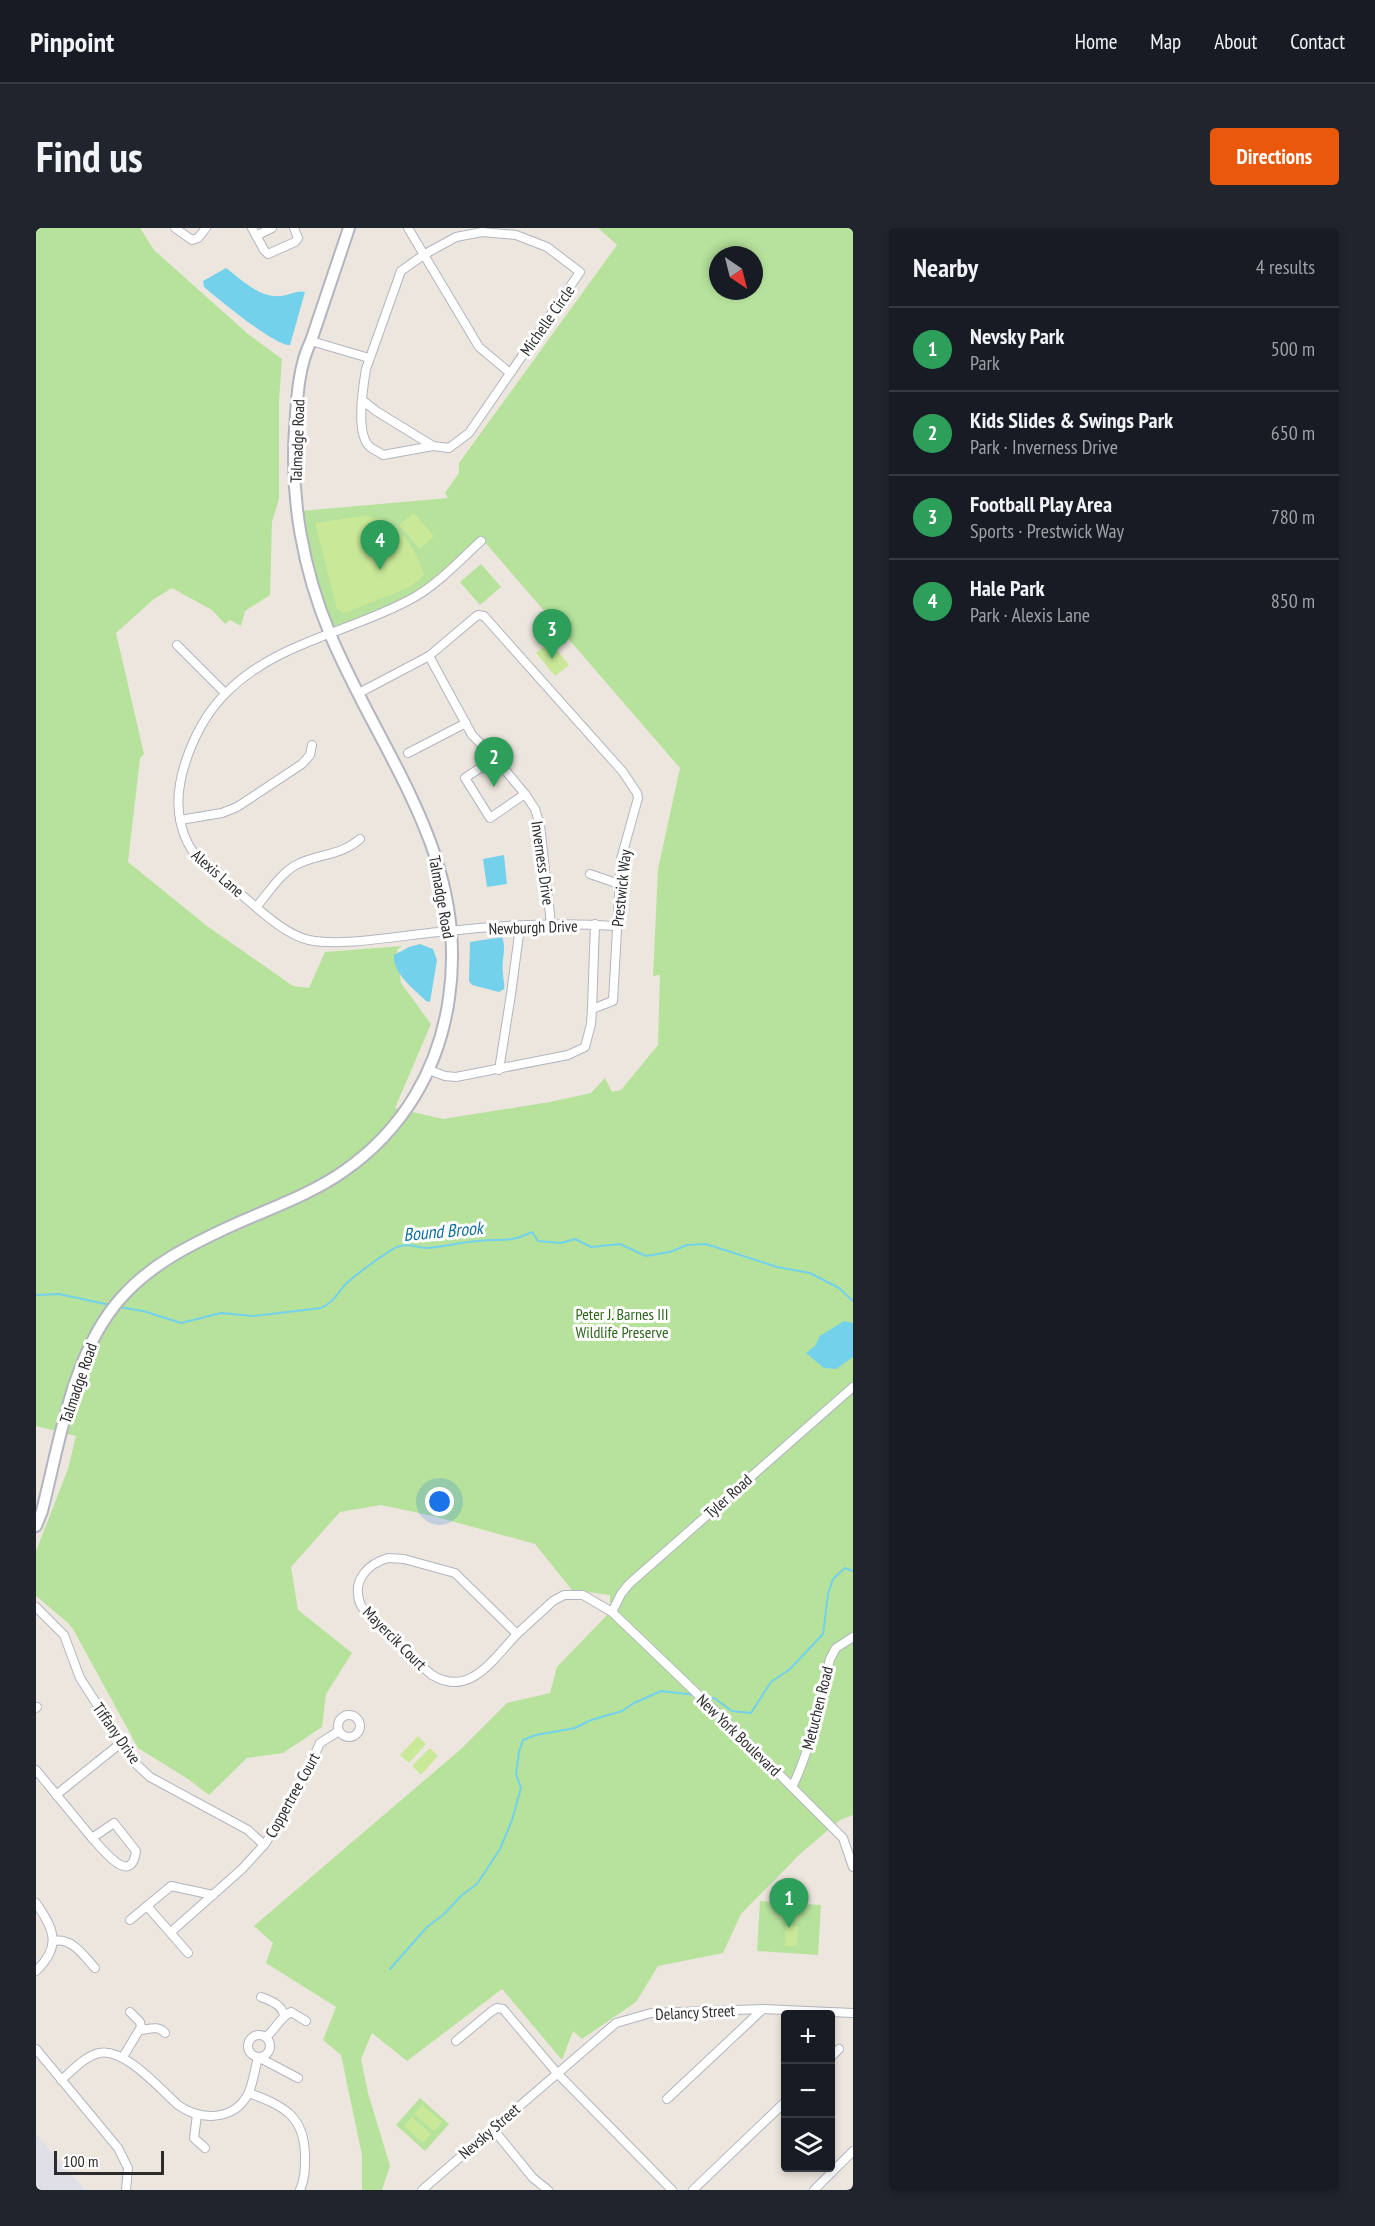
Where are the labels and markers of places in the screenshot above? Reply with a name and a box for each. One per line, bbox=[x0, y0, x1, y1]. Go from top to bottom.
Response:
pin: 4 bbox=[360, 520, 400, 570]
pin: 3 bbox=[532, 610, 572, 659]
pin: 2 bbox=[474, 738, 514, 787]
pin: 1 bbox=[770, 1878, 808, 1928]

